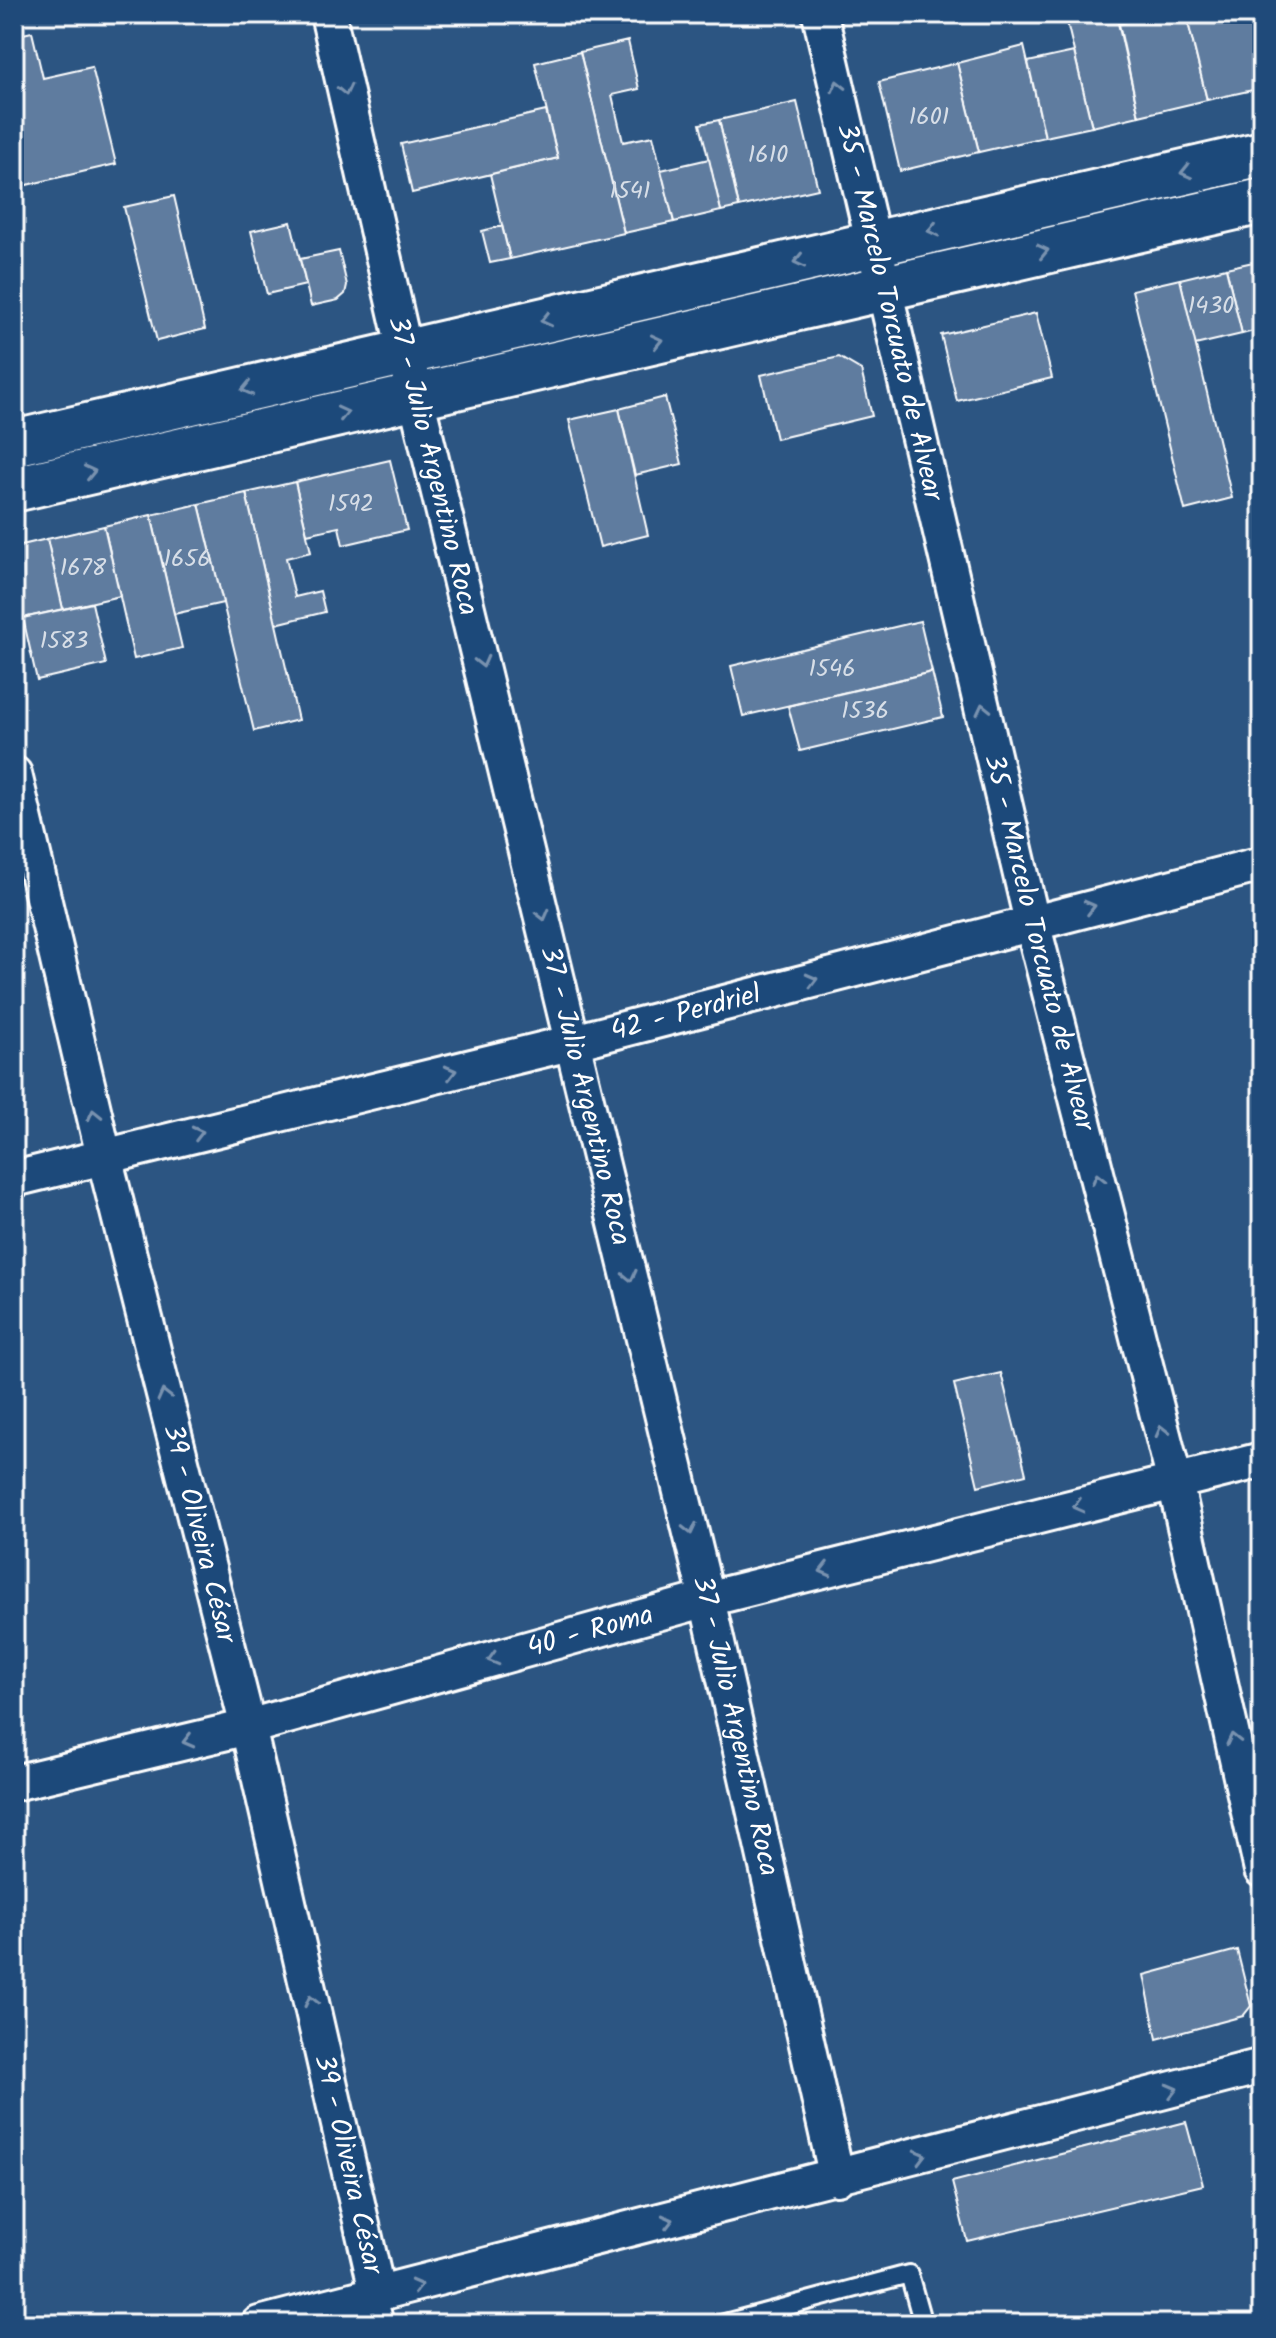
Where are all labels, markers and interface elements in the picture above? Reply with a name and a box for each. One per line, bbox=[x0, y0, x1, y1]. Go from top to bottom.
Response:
one-way arrow bbox=[830, 80, 847, 94]
one-way arrow bbox=[336, 83, 353, 96]
house number: 1601 bbox=[909, 98, 949, 137]
street label: 35 - Marcelo Torcuato de Alvear bbox=[824, 119, 956, 507]
house number: 1610 bbox=[748, 136, 788, 175]
one-way arrow bbox=[1180, 162, 1193, 179]
house number: 1541 bbox=[609, 172, 651, 211]
one-way arrow bbox=[926, 221, 940, 238]
one-way arrow bbox=[1036, 243, 1050, 260]
one-way arrow bbox=[793, 252, 807, 269]
house number: 1430 bbox=[1188, 287, 1234, 326]
one-way arrow bbox=[540, 310, 553, 327]
street label: 37 - Julio Argentino Roca bbox=[375, 312, 491, 620]
one-way arrow bbox=[649, 333, 663, 350]
one-way arrow bbox=[241, 380, 255, 397]
one-way arrow bbox=[336, 405, 350, 422]
one-way arrow bbox=[83, 464, 96, 481]
house number: 1592 bbox=[328, 485, 374, 524]
house number: 1656 bbox=[163, 540, 211, 579]
house number: 1678 bbox=[60, 549, 107, 588]
house number: 1583 bbox=[40, 622, 88, 661]
house number: 1546 bbox=[809, 650, 856, 689]
one-way arrow bbox=[472, 655, 489, 668]
house number: 1536 bbox=[841, 692, 889, 731]
one-way arrow bbox=[975, 703, 992, 716]
street label: 35 - Marcelo Torcuato de Alvear bbox=[971, 750, 1107, 1137]
one-way arrow bbox=[1083, 900, 1097, 917]
one-way arrow bbox=[534, 907, 551, 921]
street label: 37 - Julio Argentino Roca bbox=[527, 942, 643, 1250]
street label: 42 - Perdriel bbox=[606, 972, 766, 1054]
one-way arrow bbox=[804, 973, 818, 989]
one-way arrow bbox=[444, 1064, 458, 1081]
one-way arrow bbox=[86, 1109, 103, 1123]
one-way arrow bbox=[191, 1125, 205, 1142]
one-way arrow bbox=[1090, 1173, 1107, 1187]
one-way arrow bbox=[621, 1269, 638, 1283]
one-way arrow bbox=[156, 1388, 173, 1402]
street label: 39 - Oliveira César bbox=[150, 1420, 249, 1649]
one-way arrow bbox=[1154, 1425, 1171, 1439]
one-way arrow bbox=[1071, 1497, 1085, 1514]
one-way arrow bbox=[681, 1522, 698, 1536]
one-way arrow bbox=[819, 1560, 833, 1577]
street label: 37 - Julio Argentino Roca bbox=[680, 1571, 791, 1881]
street label: 40 - Roma bbox=[522, 1593, 659, 1671]
one-way arrow bbox=[487, 1649, 501, 1666]
one-way arrow bbox=[182, 1732, 196, 1749]
one-way arrow bbox=[1225, 1733, 1242, 1747]
one-way arrow bbox=[303, 1995, 320, 2008]
street label: 39 - Oliveira César bbox=[301, 2050, 395, 2280]
one-way arrow bbox=[1164, 2082, 1178, 2099]
one-way arrow bbox=[913, 2148, 927, 2165]
one-way arrow bbox=[661, 2213, 675, 2230]
one-way arrow bbox=[409, 2278, 423, 2295]

